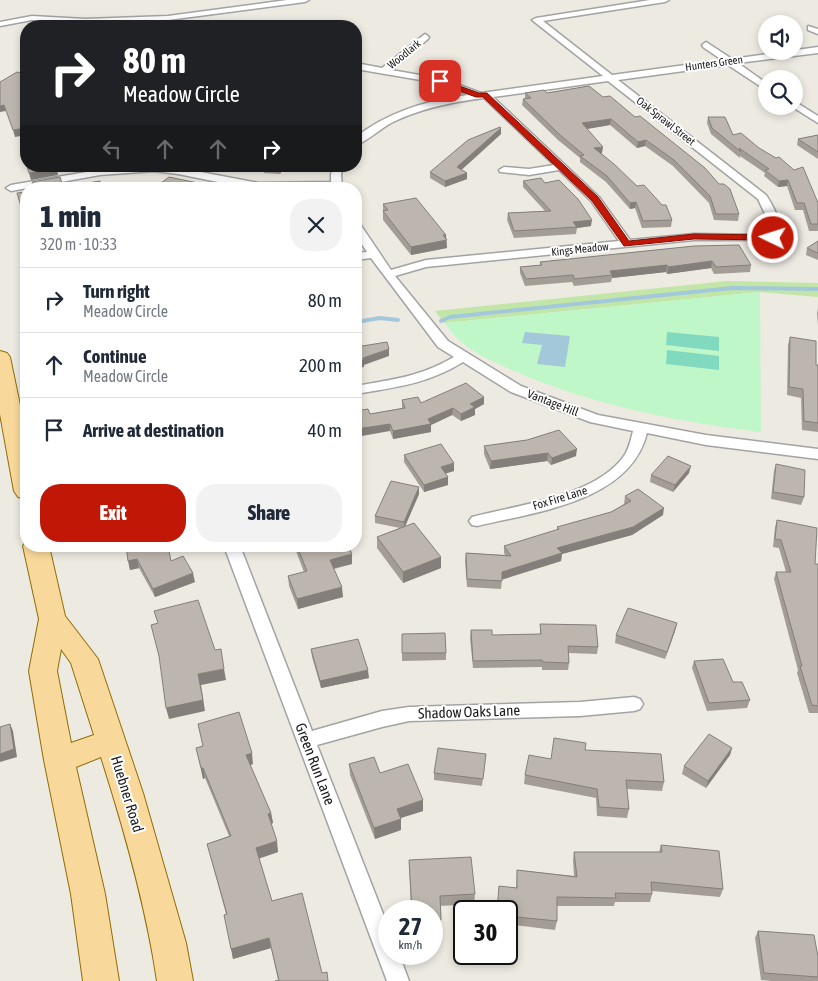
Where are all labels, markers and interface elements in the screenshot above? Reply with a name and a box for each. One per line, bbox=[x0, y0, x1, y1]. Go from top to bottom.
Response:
map controls bbox=[758, 15, 803, 115]
button: sound bbox=[758, 15, 803, 60]
street label: Woodlark bbox=[385, 37, 423, 71]
icon: right bbox=[40, 40, 105, 105]
text: 80 m bbox=[123, 40, 186, 80]
street label: Hunters Green bbox=[684, 53, 744, 73]
pin bbox=[419, 60, 461, 102]
icon: arrive bbox=[426, 67, 454, 95]
button: search bbox=[758, 70, 803, 115]
text: Meadow Circle bbox=[123, 81, 240, 107]
street label: Oak Sprawl Street bbox=[634, 94, 698, 148]
icon: left bbox=[98, 135, 126, 163]
icon: ahead bbox=[151, 135, 179, 163]
icon: ahead bbox=[204, 135, 232, 163]
icon: right bbox=[257, 135, 285, 163]
text: 1 min bbox=[40, 199, 101, 233]
button: close bbox=[290, 199, 342, 251]
position arrow bbox=[746, 211, 798, 263]
text: 320 m · 10:33 bbox=[40, 235, 117, 253]
street label: Kings Meadow bbox=[551, 240, 610, 258]
text: Turn right bbox=[83, 280, 150, 302]
icon: right bbox=[40, 286, 68, 314]
text: 80 m bbox=[308, 289, 342, 311]
text: Meadow Circle bbox=[83, 302, 168, 320]
text: Continue bbox=[83, 345, 147, 367]
icon: ahead bbox=[40, 351, 68, 379]
text: 200 m bbox=[299, 354, 342, 376]
text: Meadow Circle bbox=[83, 367, 168, 385]
street label: Vantage Hill bbox=[525, 387, 582, 420]
icon: arrive bbox=[40, 416, 68, 444]
text: Arrive at destination bbox=[83, 419, 224, 441]
text: 40 m bbox=[308, 419, 342, 441]
street label: Fox Fire Lane bbox=[531, 483, 589, 513]
button: Exit bbox=[40, 484, 186, 542]
button: Share bbox=[196, 484, 342, 542]
street label: Shadow Oaks Lane bbox=[418, 701, 520, 722]
street label: Green Run Lane bbox=[292, 721, 339, 807]
street label: Huebner Road bbox=[108, 754, 147, 834]
speed limit sign: 30 bbox=[453, 900, 518, 965]
text: 27 bbox=[399, 912, 422, 940]
text: km/h bbox=[399, 938, 422, 952]

